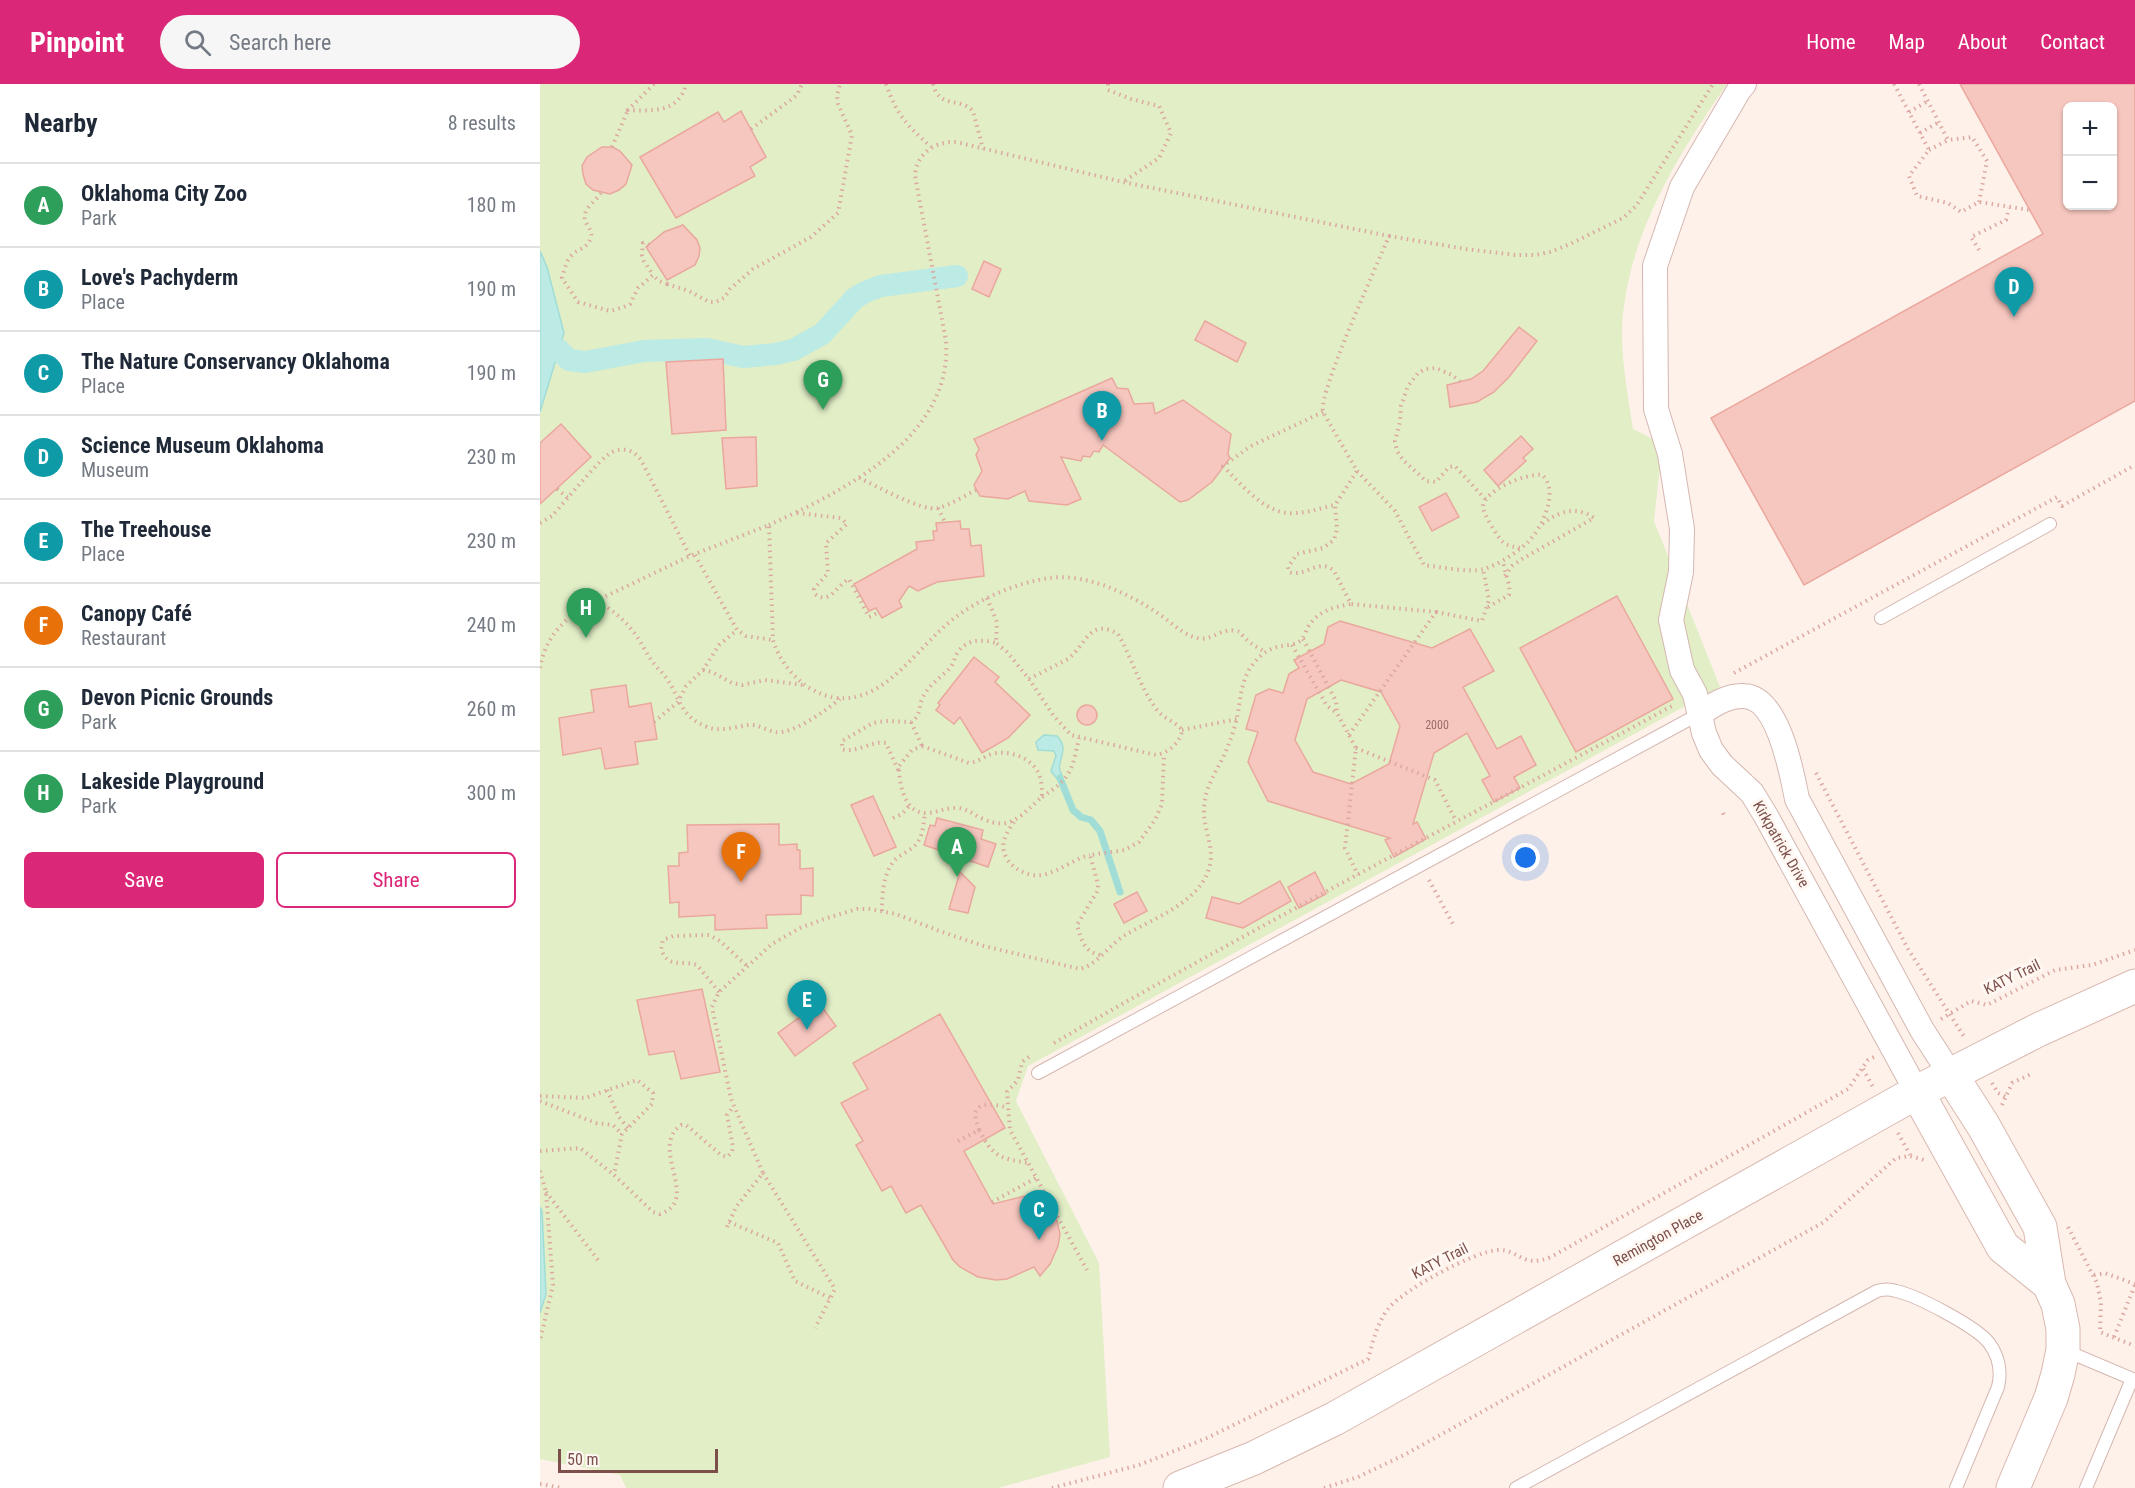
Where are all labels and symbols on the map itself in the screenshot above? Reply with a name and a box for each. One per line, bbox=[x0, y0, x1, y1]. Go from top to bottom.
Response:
pin: D bbox=[1994, 268, 2034, 317]
pin: G bbox=[804, 360, 842, 410]
pin: B bbox=[1082, 392, 1122, 441]
pin: H bbox=[566, 588, 606, 638]
house number: 2000 bbox=[1425, 718, 1449, 732]
street label: Kirkpatrick Drive bbox=[1749, 797, 1813, 891]
pin: A bbox=[938, 828, 976, 877]
pin: F bbox=[722, 832, 760, 882]
your location bbox=[1511, 843, 1540, 872]
street label: KATY Trail bbox=[1981, 956, 2043, 998]
pin: E bbox=[788, 980, 826, 1030]
pin: C bbox=[1020, 1190, 1058, 1240]
street label: Remington Place bbox=[1610, 1206, 1706, 1270]
street label: KATY Trail bbox=[1409, 1239, 1471, 1283]
scale bar bbox=[558, 1446, 718, 1474]

